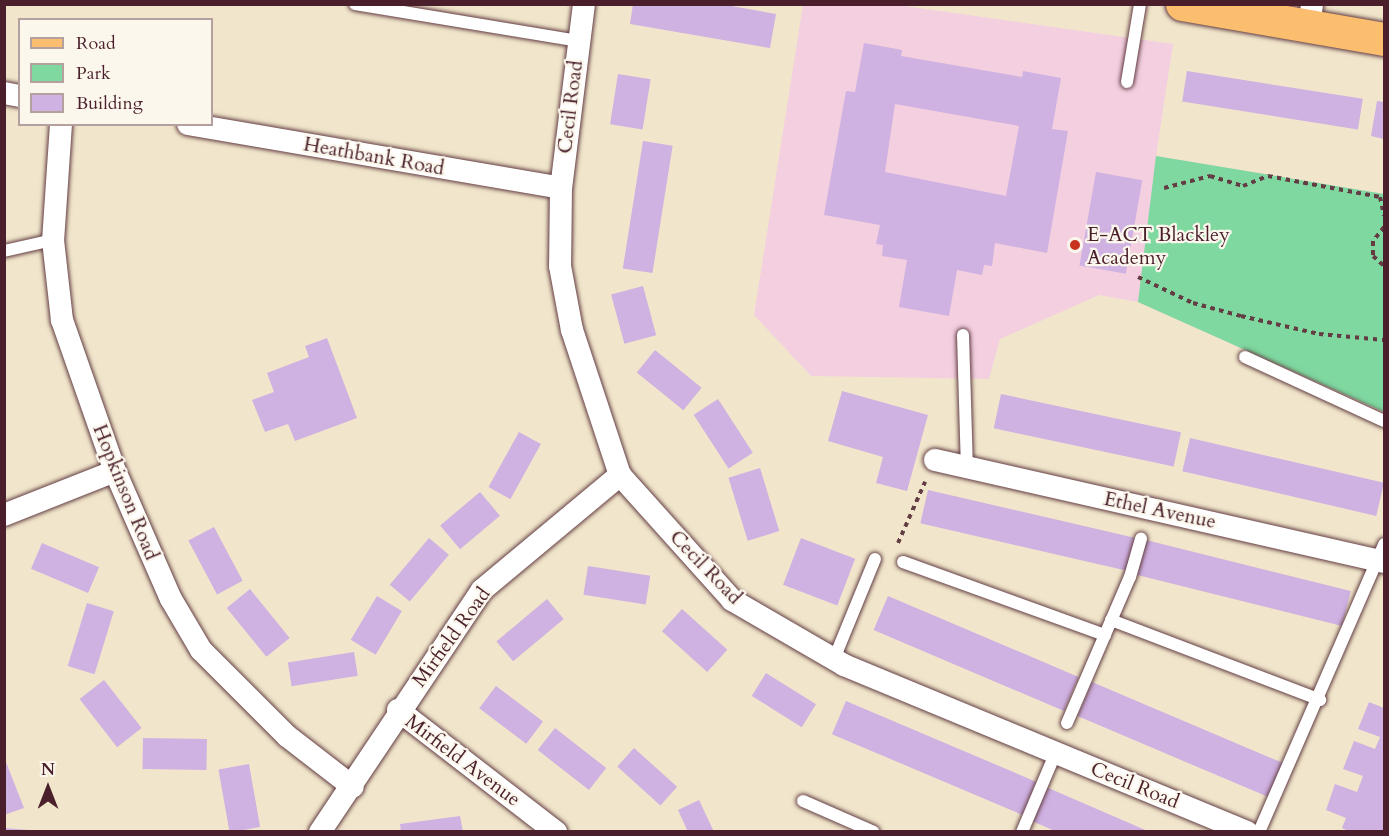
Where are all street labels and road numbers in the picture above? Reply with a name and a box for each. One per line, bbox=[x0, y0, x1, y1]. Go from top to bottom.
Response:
street label: Cecil Road bbox=[552, 59, 588, 155]
street label: Heathbank Road bbox=[302, 132, 446, 180]
street label: Hopkinson Road bbox=[88, 421, 164, 563]
street label: Ethel Avenue bbox=[1102, 486, 1218, 534]
street label: Cecil Road bbox=[665, 525, 747, 609]
street label: Mirfield Road bbox=[407, 583, 495, 691]
street label: Mirfield Avenue bbox=[401, 709, 525, 811]
street label: Cecil Road bbox=[1087, 756, 1183, 814]

